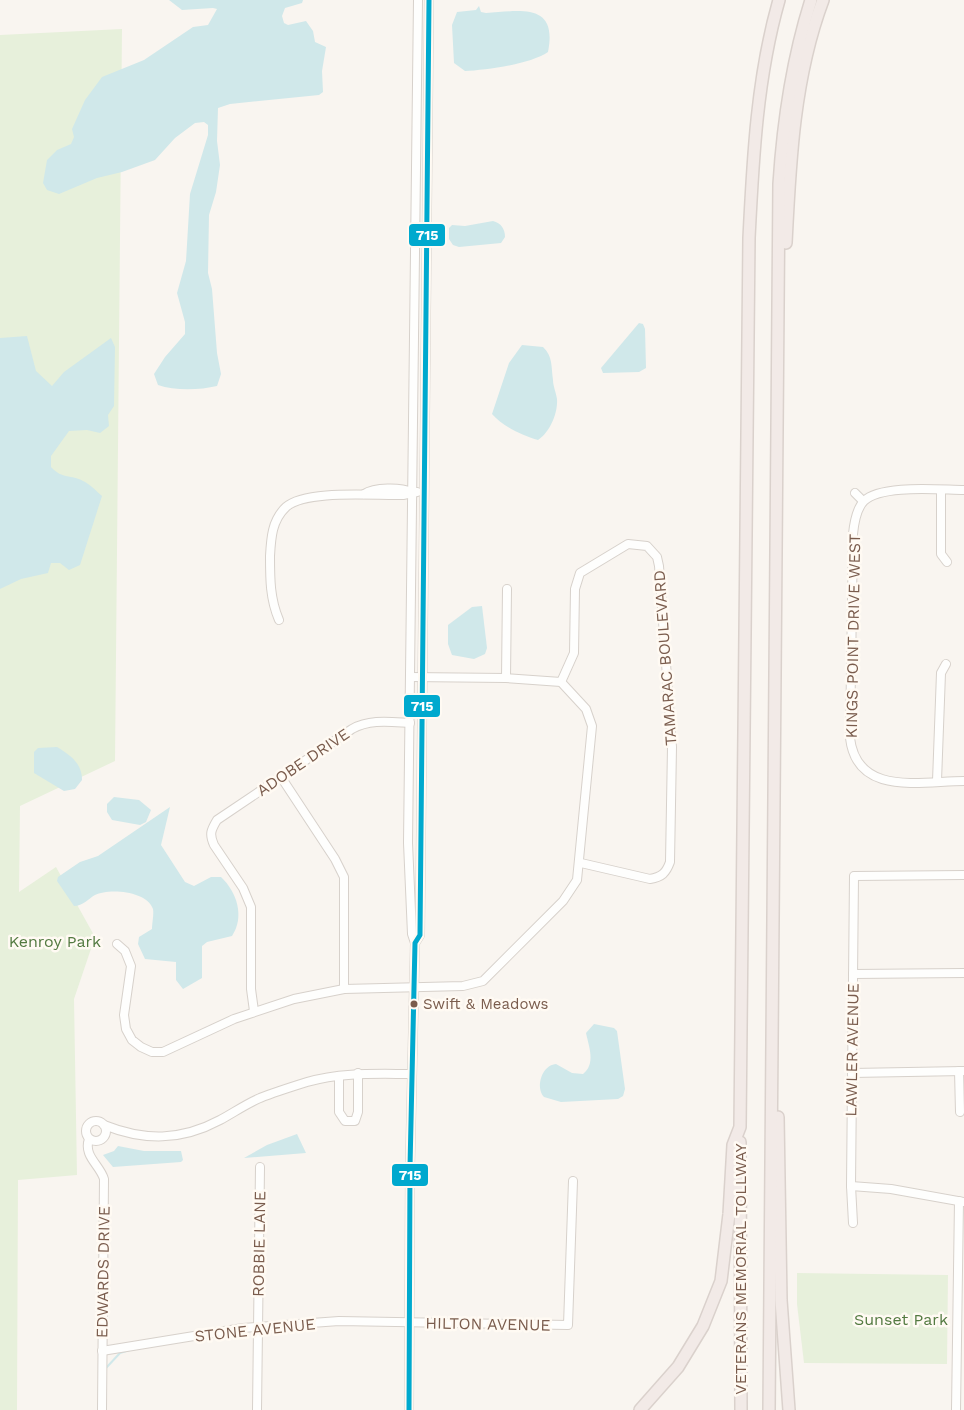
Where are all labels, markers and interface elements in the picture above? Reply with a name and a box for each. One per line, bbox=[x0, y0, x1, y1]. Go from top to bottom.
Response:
line badge: 715 bbox=[408, 223, 446, 247]
text: 715 bbox=[416, 227, 438, 243]
street label: KINGS POINT DRIVE WEST bbox=[842, 533, 864, 739]
street label: TAMARAC BOULEVARD bbox=[649, 570, 681, 746]
line badge: 715 bbox=[403, 694, 441, 718]
text: 715 bbox=[411, 698, 433, 714]
street label: ADOBE DRIVE bbox=[253, 724, 353, 800]
park label: Kenroy Park bbox=[9, 932, 101, 951]
street label: LAWLER AVENUE bbox=[841, 983, 863, 1117]
place label: Swift & Meadows bbox=[423, 995, 549, 1013]
marker: Swift & Meadows bbox=[409, 999, 419, 1009]
street label: VETERANS MEMORIAL TOLLWAY bbox=[731, 1143, 750, 1395]
line badge: 715 bbox=[391, 1163, 429, 1187]
text: 715 bbox=[399, 1167, 421, 1183]
street label: ROBBIE LANE bbox=[249, 1191, 269, 1297]
street label: EDWARDS DRIVE bbox=[92, 1206, 114, 1338]
park label: Sunset Park bbox=[854, 1310, 948, 1329]
street label: HILTON AVENUE bbox=[425, 1313, 551, 1335]
street label: STONE AVENUE bbox=[194, 1314, 316, 1346]

